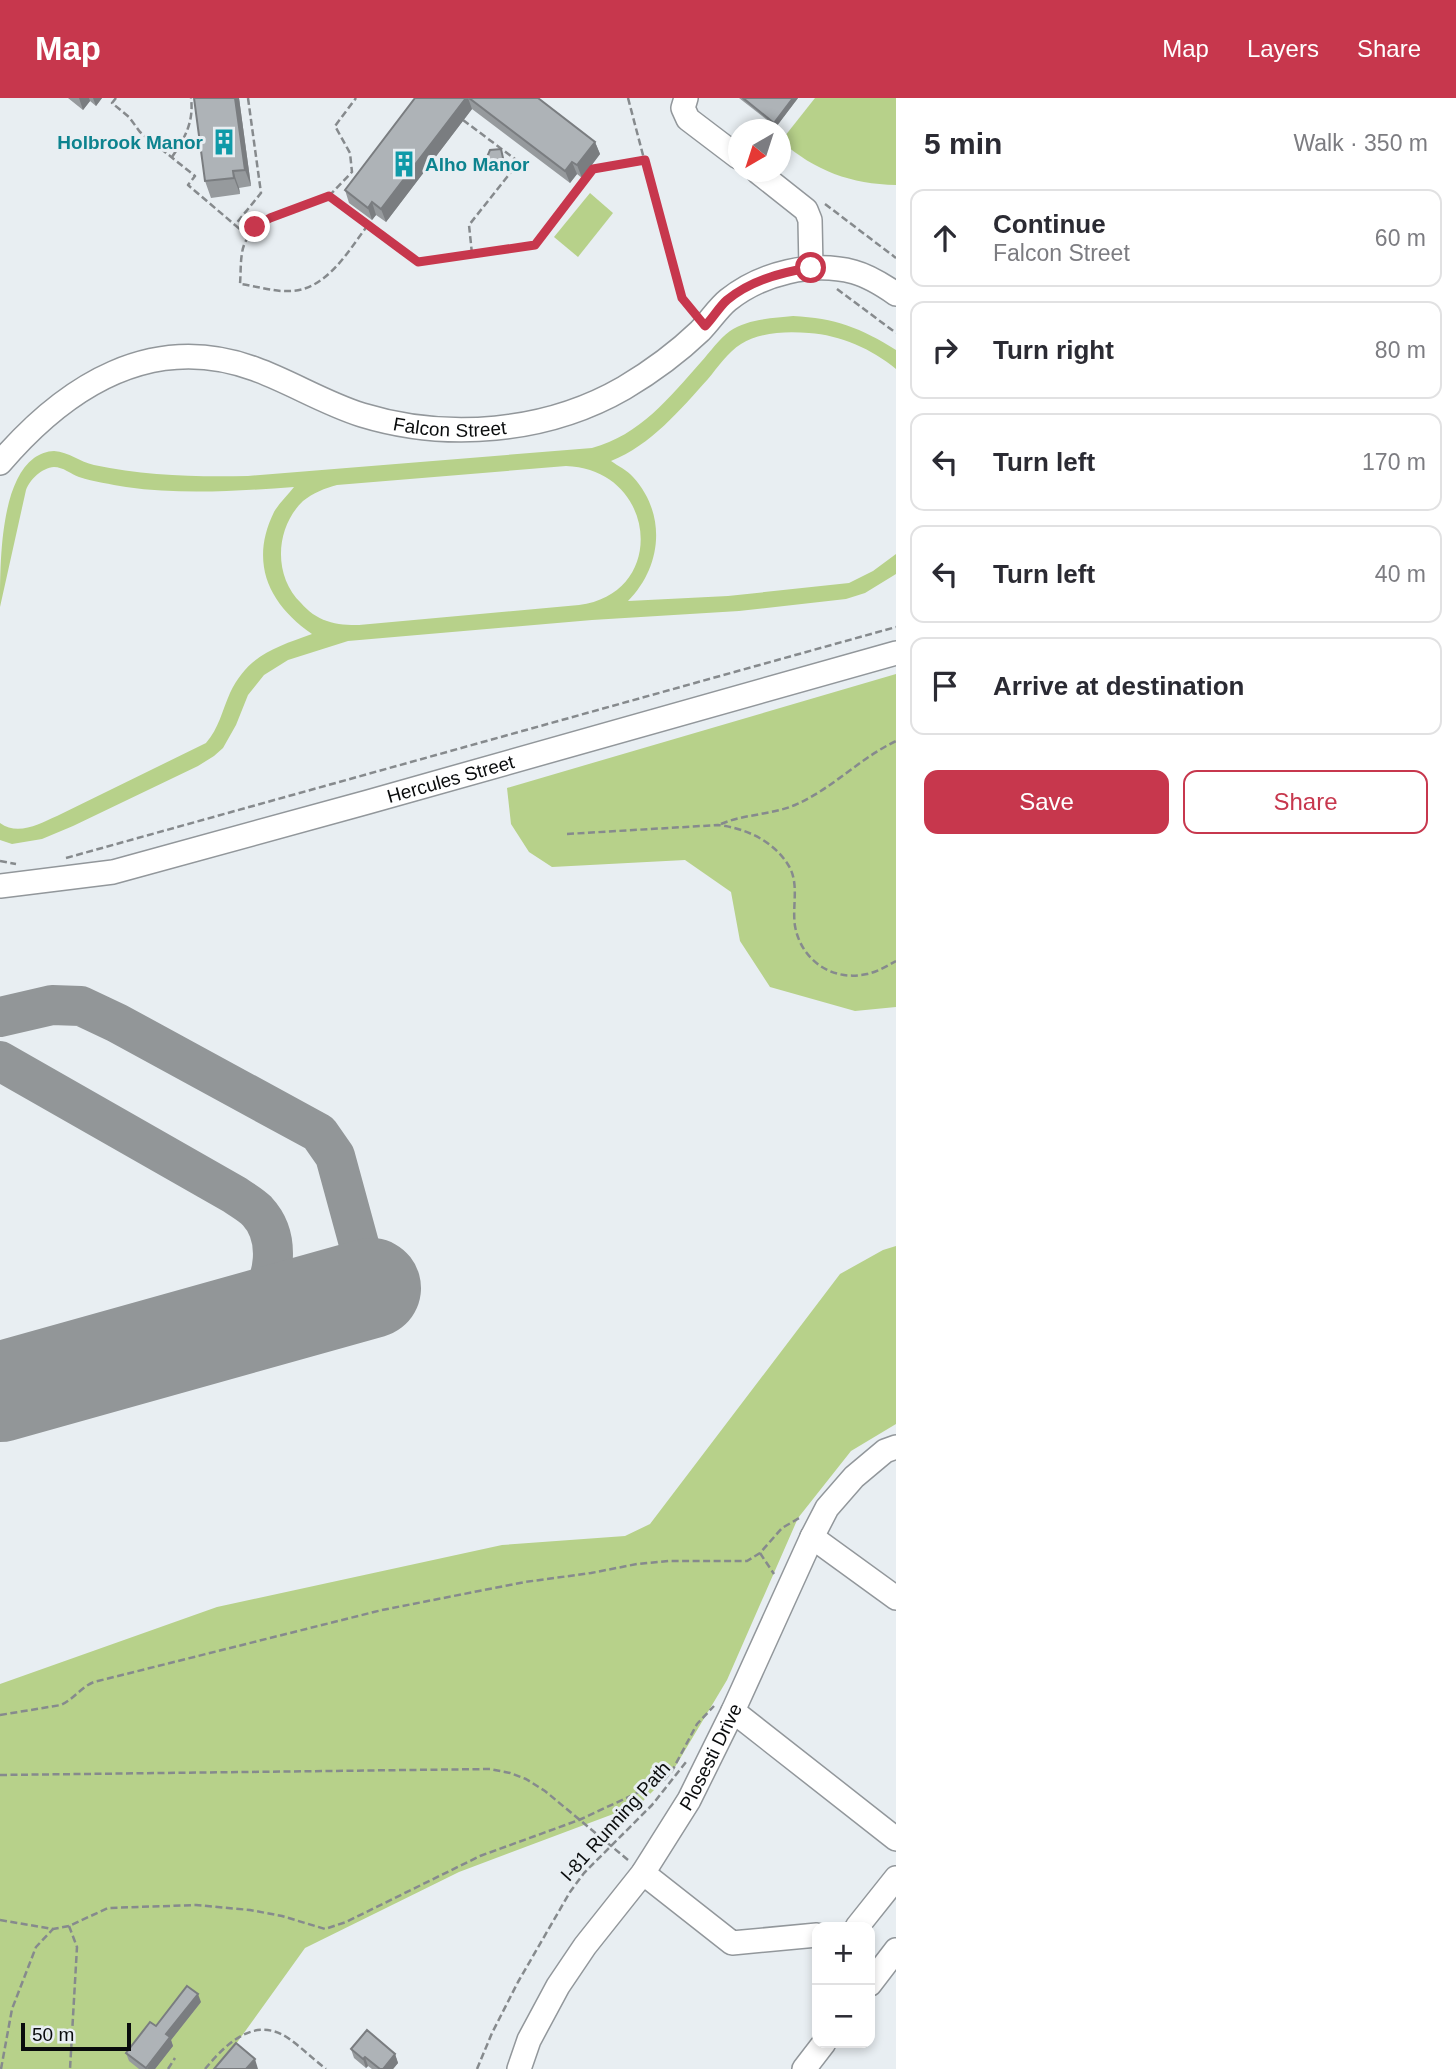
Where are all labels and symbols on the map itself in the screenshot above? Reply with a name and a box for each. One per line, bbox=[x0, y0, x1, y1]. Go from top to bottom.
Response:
north arrow bbox=[728, 119, 791, 182]
building icon: Holbrook Manor bbox=[209, 127, 239, 157]
place label: Holbrook Manor bbox=[57, 132, 204, 153]
building icon: Alho Manor bbox=[389, 149, 419, 179]
place label: Alho Manor bbox=[425, 154, 530, 175]
route end bbox=[239, 211, 270, 242]
route start bbox=[795, 252, 826, 283]
street label: Falcon Street bbox=[392, 413, 508, 441]
street label: Hercules Street bbox=[385, 751, 517, 807]
street label: Plosesti Drive bbox=[675, 1700, 746, 1814]
street label: I-81 Running Path bbox=[556, 1757, 674, 1885]
scale bar bbox=[21, 2020, 131, 2052]

